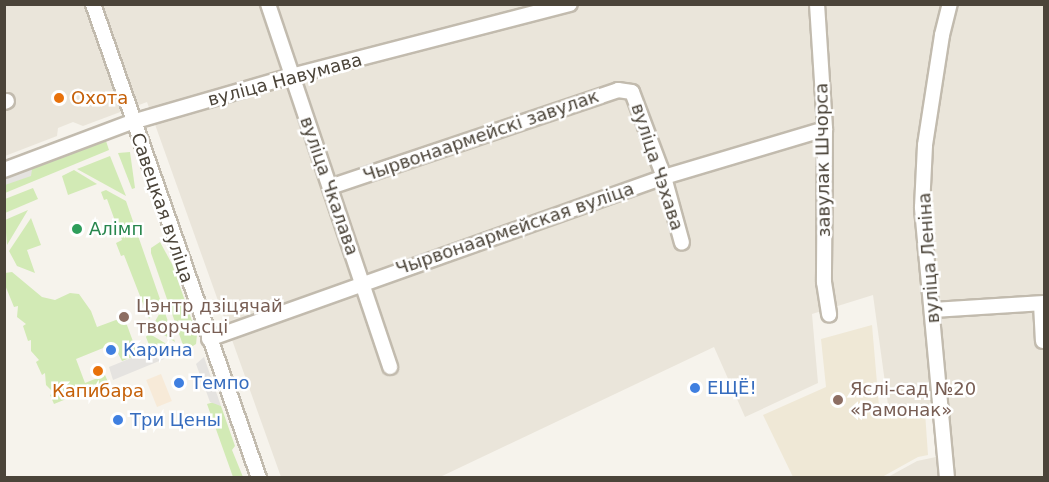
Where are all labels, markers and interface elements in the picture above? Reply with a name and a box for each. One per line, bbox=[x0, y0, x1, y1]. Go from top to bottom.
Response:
street label: вуліца Навумава bbox=[205, 49, 365, 111]
street label: завулак Шчорса bbox=[811, 83, 835, 237]
street label: Чырвонаармейскі завулак bbox=[360, 85, 602, 187]
place label: Охота bbox=[71, 87, 128, 109]
marker: Охота bbox=[52, 91, 66, 105]
street label: вуліца Чэхава bbox=[626, 101, 688, 233]
street label: вуліца Чкалава bbox=[295, 114, 363, 258]
street label: Савецкая вуліца bbox=[126, 130, 198, 286]
street label: Чырвонаармейская вуліца bbox=[393, 178, 637, 280]
street label: вуліца Леніна bbox=[914, 192, 944, 324]
place label: Алімп bbox=[89, 218, 143, 240]
marker: Алімп bbox=[70, 222, 84, 236]
place label: Цэнтр дзіцячай творчасці bbox=[136, 296, 283, 338]
marker: Цэнтр дзіцячай творчасці bbox=[117, 310, 131, 324]
place label: Карина bbox=[123, 339, 193, 361]
marker: Карина bbox=[104, 343, 118, 357]
marker: Капибара bbox=[91, 364, 105, 378]
place label: Темпо bbox=[191, 372, 249, 394]
marker: Темпо bbox=[172, 376, 186, 390]
place label: ЕЩЁ! bbox=[707, 377, 757, 399]
place label: Яслі-сад №20 «Рамонак» bbox=[850, 379, 976, 422]
place label: Капибара bbox=[52, 380, 144, 402]
marker: ЕЩЁ! bbox=[688, 381, 702, 395]
marker: Яслі-сад №20 «Рамонак» bbox=[831, 393, 845, 407]
place label: Три Цены bbox=[130, 409, 221, 431]
marker: Три Цены bbox=[111, 413, 125, 427]

